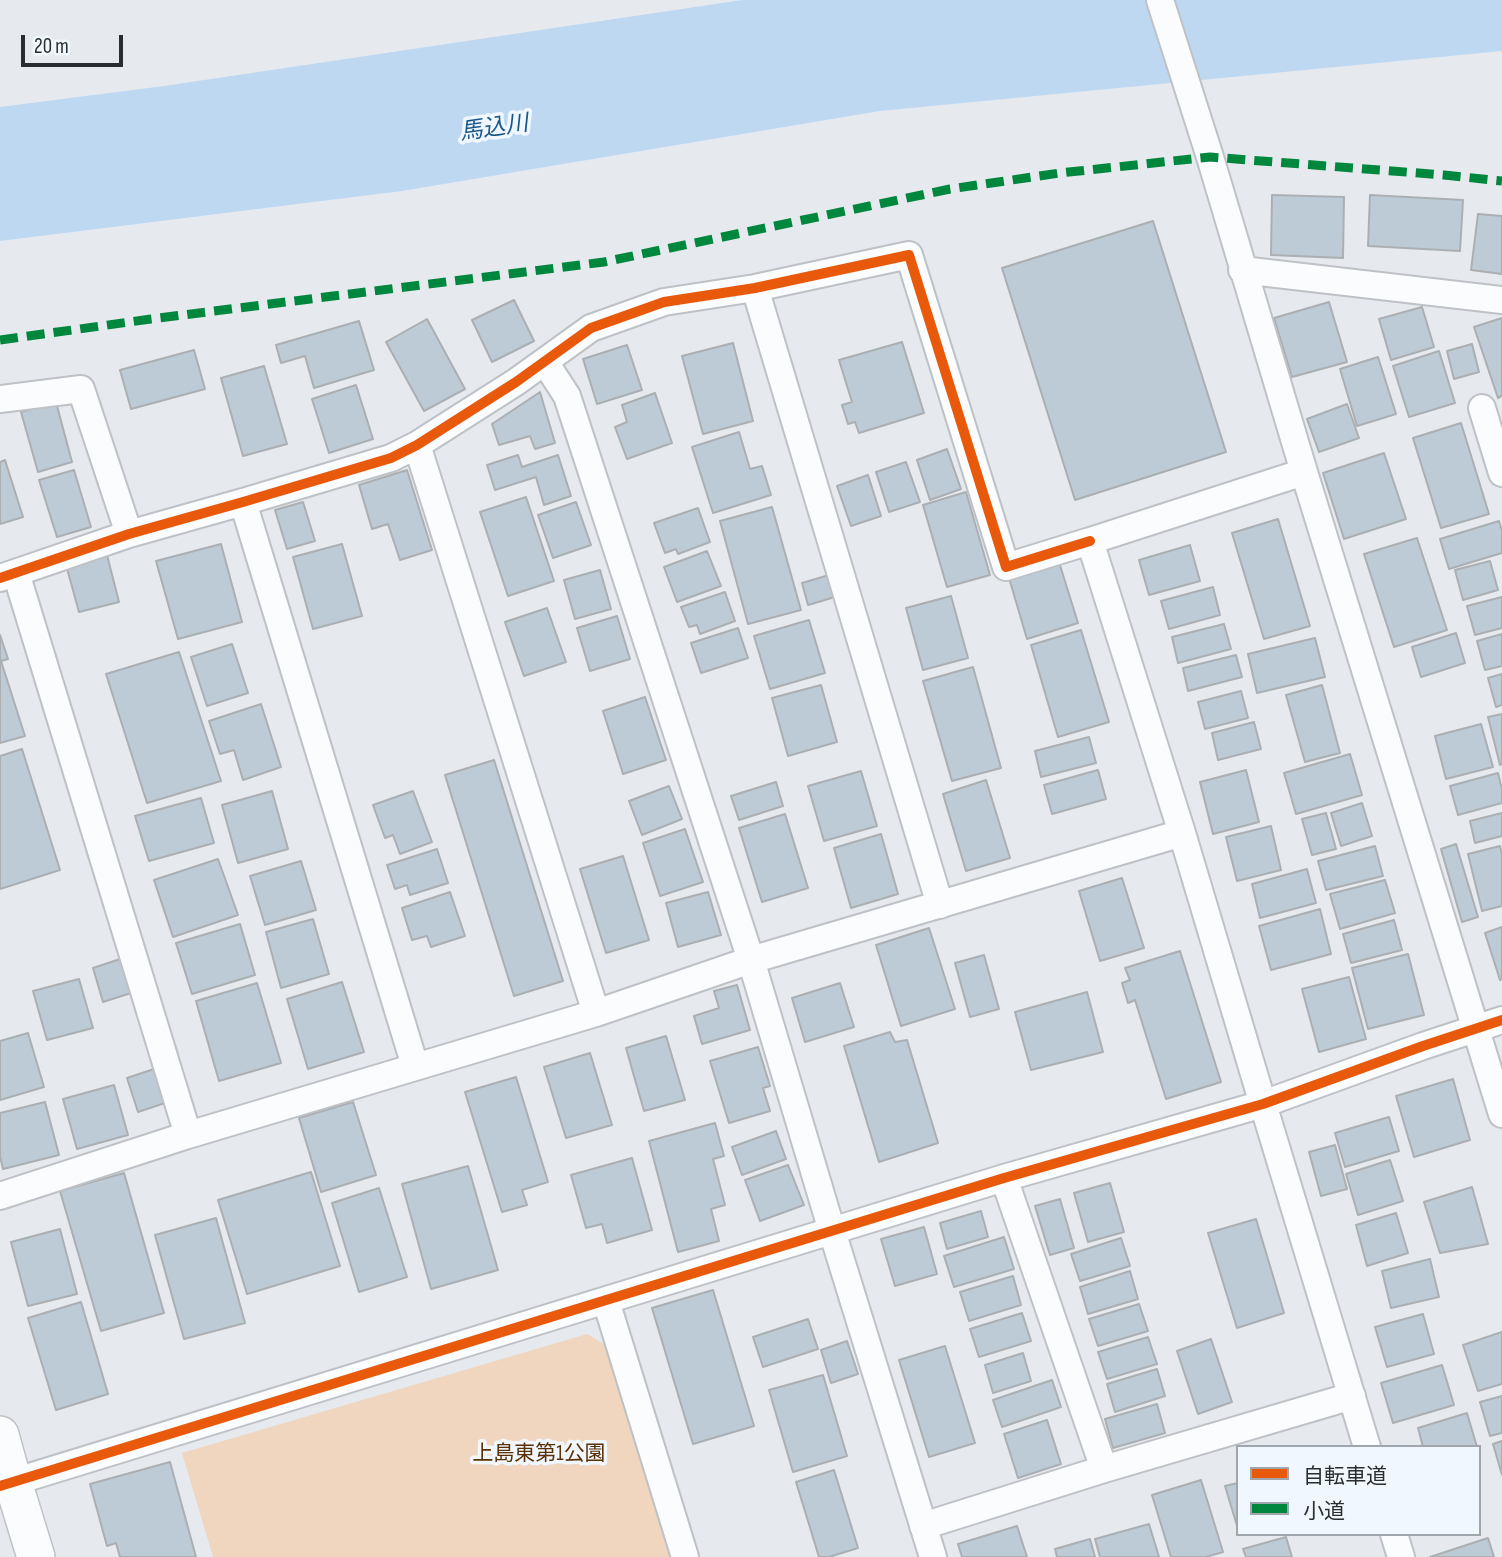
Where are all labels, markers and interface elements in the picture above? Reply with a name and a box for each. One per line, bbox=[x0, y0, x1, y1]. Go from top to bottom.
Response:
scale bar bbox=[24, 21, 126, 65]
text: 20 m bbox=[34, 34, 69, 59]
water label: 馬込川 bbox=[458, 111, 530, 147]
park label: 上島東第1公園 bbox=[472, 1442, 606, 1468]
legend bbox=[1236, 1445, 1481, 1536]
text: 自転車道 bbox=[1303, 1464, 1387, 1489]
text: 小道 bbox=[1303, 1499, 1345, 1524]

